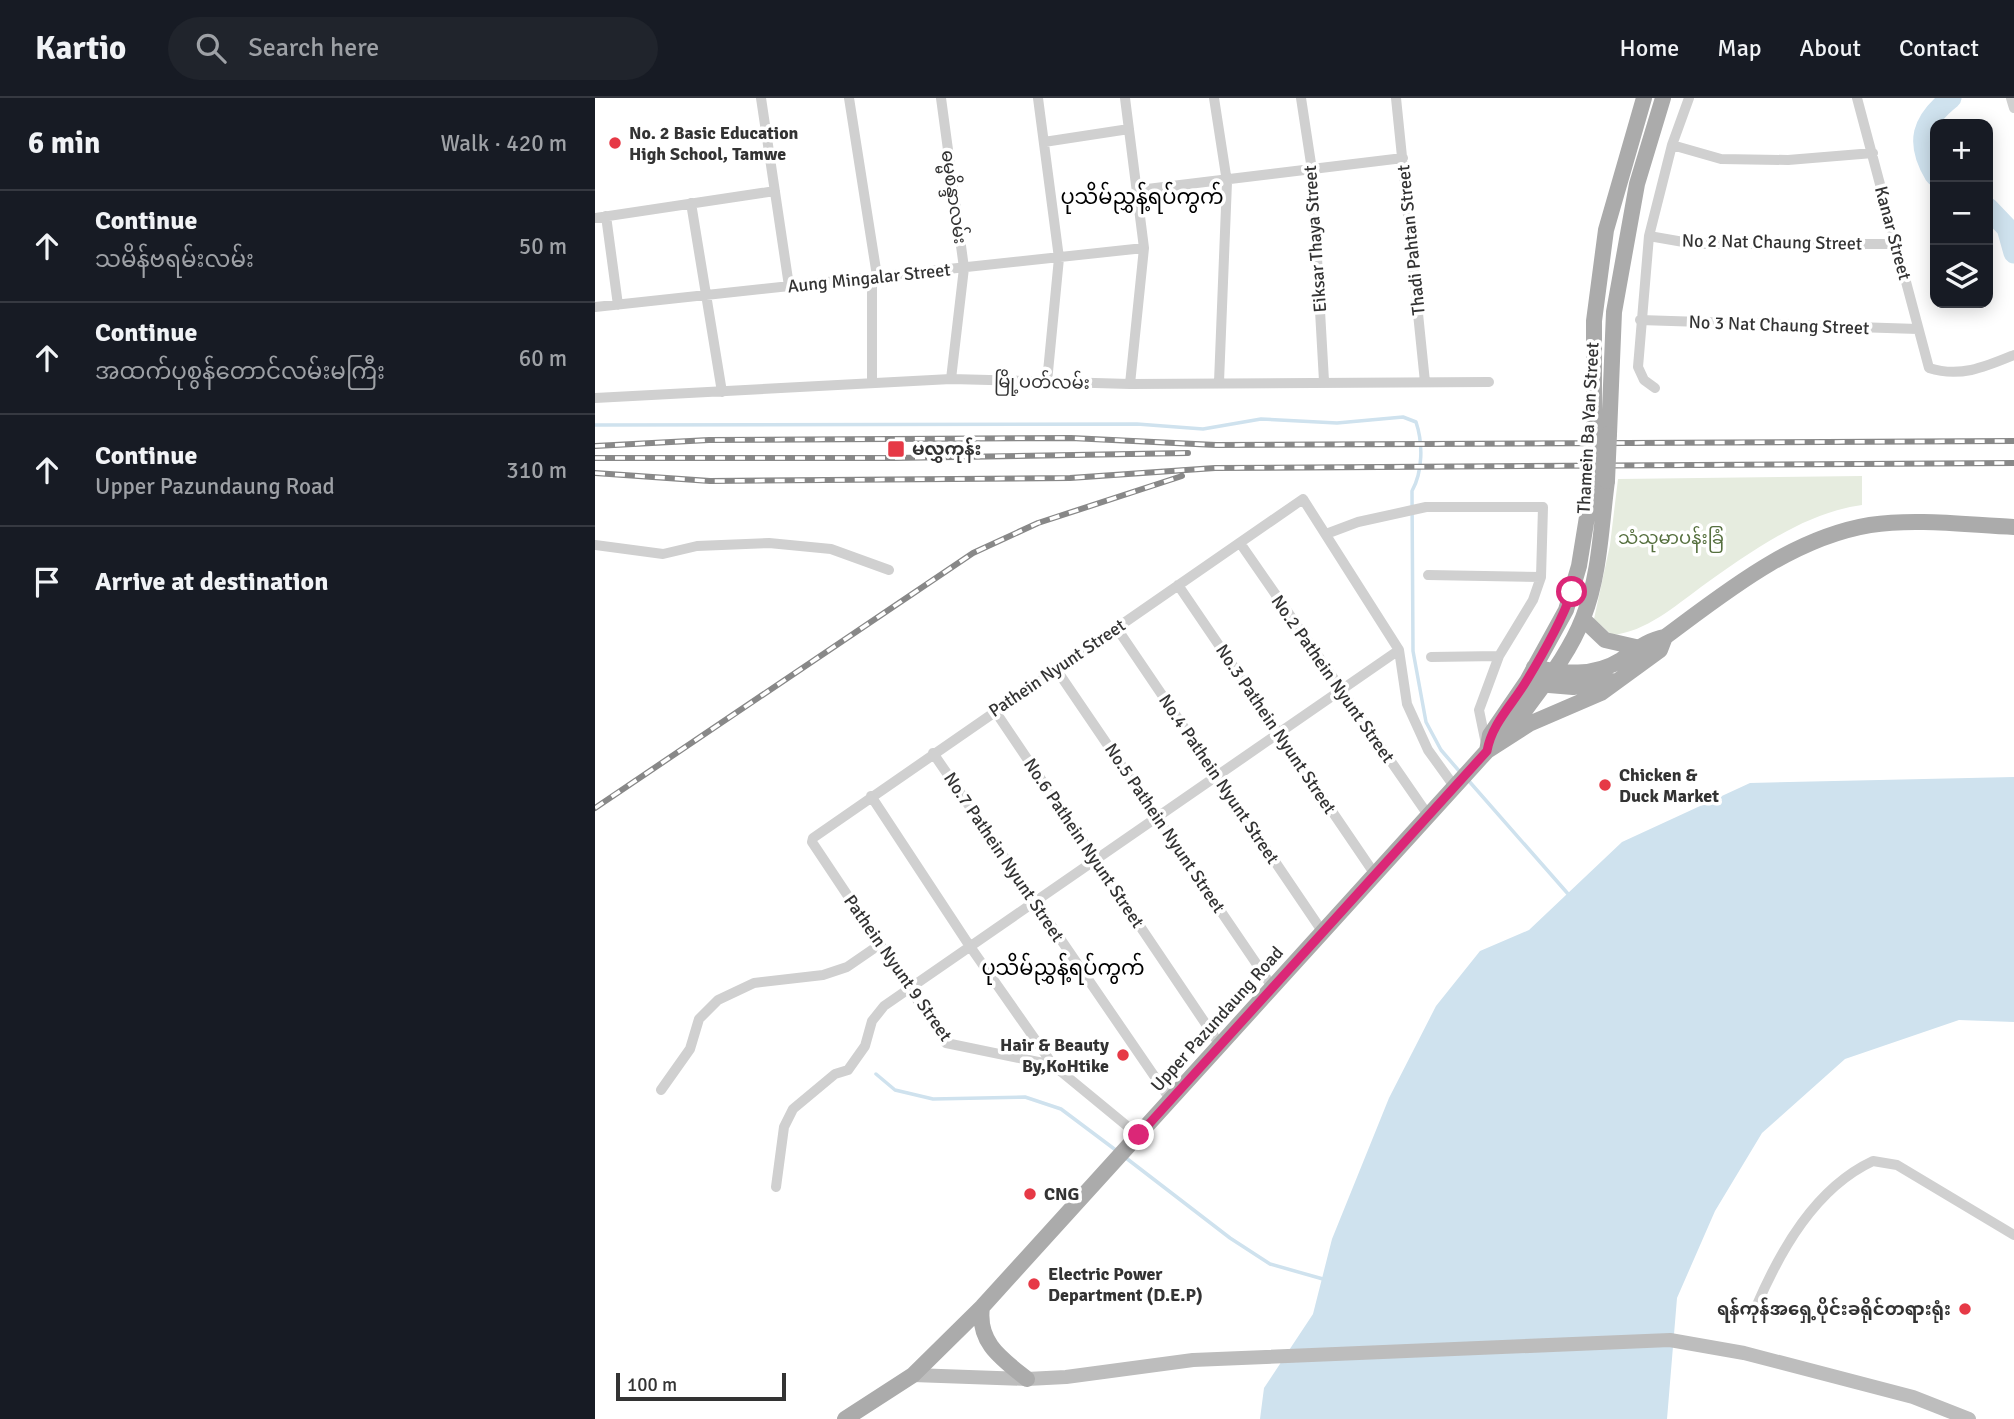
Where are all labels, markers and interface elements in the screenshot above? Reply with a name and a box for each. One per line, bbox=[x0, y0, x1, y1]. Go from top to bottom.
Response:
search box bbox=[168, 17, 658, 80]
text: Kartio bbox=[35, 28, 126, 69]
icon: search bbox=[192, 29, 230, 67]
text: Search here bbox=[248, 32, 379, 64]
text: Home bbox=[1619, 33, 1679, 63]
text: Map bbox=[1717, 33, 1762, 63]
text: About bbox=[1800, 33, 1861, 63]
text: Contact bbox=[1899, 33, 1979, 63]
map controls bbox=[1930, 119, 1993, 308]
button: + bbox=[1930, 119, 1993, 182]
place label: No. 2 Basic Education High School, Tamwe bbox=[629, 122, 799, 165]
text: 6 min bbox=[28, 125, 100, 162]
text: Walk · 420 m bbox=[441, 129, 567, 158]
marker: No. 2 Basic Education High School, Tamwe bbox=[607, 135, 623, 151]
street label: ဓမ္မစိန္ဒာလမ်း bbox=[932, 148, 974, 246]
street label: Thadi Pahtan Street bbox=[1392, 164, 1430, 316]
street label: Eiksar Thaya Street bbox=[1299, 165, 1331, 313]
district label: ပုသိမ်ညွှန့်ရပ်ကွက် bbox=[1060, 181, 1224, 214]
button: − bbox=[1930, 182, 1993, 245]
street label: Kanar Street bbox=[1870, 184, 1916, 282]
text: Continue bbox=[95, 205, 197, 237]
icon: ahead bbox=[28, 227, 66, 265]
street label: No 2 Nat Chaung Street bbox=[1682, 229, 1862, 255]
text: 50 m bbox=[519, 232, 567, 261]
text: သမိန်ဗရမ်းလမ်း bbox=[95, 245, 254, 274]
button: layers bbox=[1930, 245, 1993, 308]
street label: Aung Mingalar Street bbox=[786, 259, 952, 297]
street label: No 3 Nat Chaung Street bbox=[1688, 311, 1870, 339]
text: Continue bbox=[95, 317, 197, 349]
icon: ahead bbox=[28, 339, 66, 377]
street label: Thamein Ba Yan Street bbox=[1573, 342, 1603, 514]
text: 60 m bbox=[519, 344, 567, 373]
text: အထက်ပုစွန်တောင်လမ်းမကြီး bbox=[95, 357, 385, 386]
street label: မြို့ပတ်လမ်း bbox=[994, 367, 1090, 398]
place label: မလွှကုန်း bbox=[912, 437, 982, 463]
marker: မလွှကုန်း bbox=[886, 439, 906, 459]
text: Continue bbox=[95, 440, 197, 472]
icon: ahead bbox=[28, 451, 66, 489]
text: 310 m bbox=[506, 456, 567, 485]
text: Upper Pazundaung Road bbox=[95, 472, 335, 501]
park label: သံသုမာပန်းခြံ bbox=[1618, 525, 1724, 553]
icon: arrive bbox=[28, 563, 66, 601]
text: Arrive at destination bbox=[95, 566, 328, 598]
route start bbox=[1556, 576, 1587, 607]
street label: No.2 Pathein Nyunt Street bbox=[1267, 591, 1399, 767]
street label: Pathein Nyunt Street bbox=[985, 614, 1129, 722]
street label: No.3 Pathein Nyunt Street bbox=[1211, 640, 1341, 818]
street label: No.4 Pathein Nyunt Street bbox=[1154, 690, 1284, 868]
street label: No.5 Pathein Nyunt Street bbox=[1100, 739, 1230, 917]
street label: No.6 Pathein Nyunt Street bbox=[1019, 754, 1149, 932]
place label: Chicken & Duck Market bbox=[1619, 764, 1719, 807]
street label: No.7 Pathein Nyunt Street bbox=[939, 768, 1069, 946]
marker: Chicken & Duck Market bbox=[1597, 777, 1613, 793]
street label: Pathein Nyunt 9 Street bbox=[839, 891, 957, 1045]
street label: Upper Pazundaung Road bbox=[1146, 942, 1288, 1096]
district label: ပုသိမ်ညွှန့်ရပ်ကွက် bbox=[981, 952, 1145, 985]
place label: Hair & Beauty By,KoHtike bbox=[1000, 1034, 1109, 1077]
marker: Hair & Beauty By,KoHtike bbox=[1115, 1047, 1131, 1063]
route end bbox=[1123, 1119, 1154, 1150]
place label: CNG bbox=[1044, 1183, 1079, 1205]
marker: CNG bbox=[1022, 1186, 1038, 1202]
place label: Electric Power Department (D.E.P) bbox=[1048, 1263, 1203, 1306]
marker: Electric Power Department (D.E.P) bbox=[1026, 1276, 1042, 1292]
place label: ရန်ကုန်အရှေ့ပိုင်းခရိုင်တရားရုံး bbox=[1717, 1297, 1951, 1323]
marker: ရန်ကုန်အရှေ့ပိုင်းခရိုင်တရားရုံး bbox=[1957, 1301, 1973, 1317]
scale bar bbox=[616, 1370, 786, 1402]
text: 100 m bbox=[627, 1373, 677, 1397]

